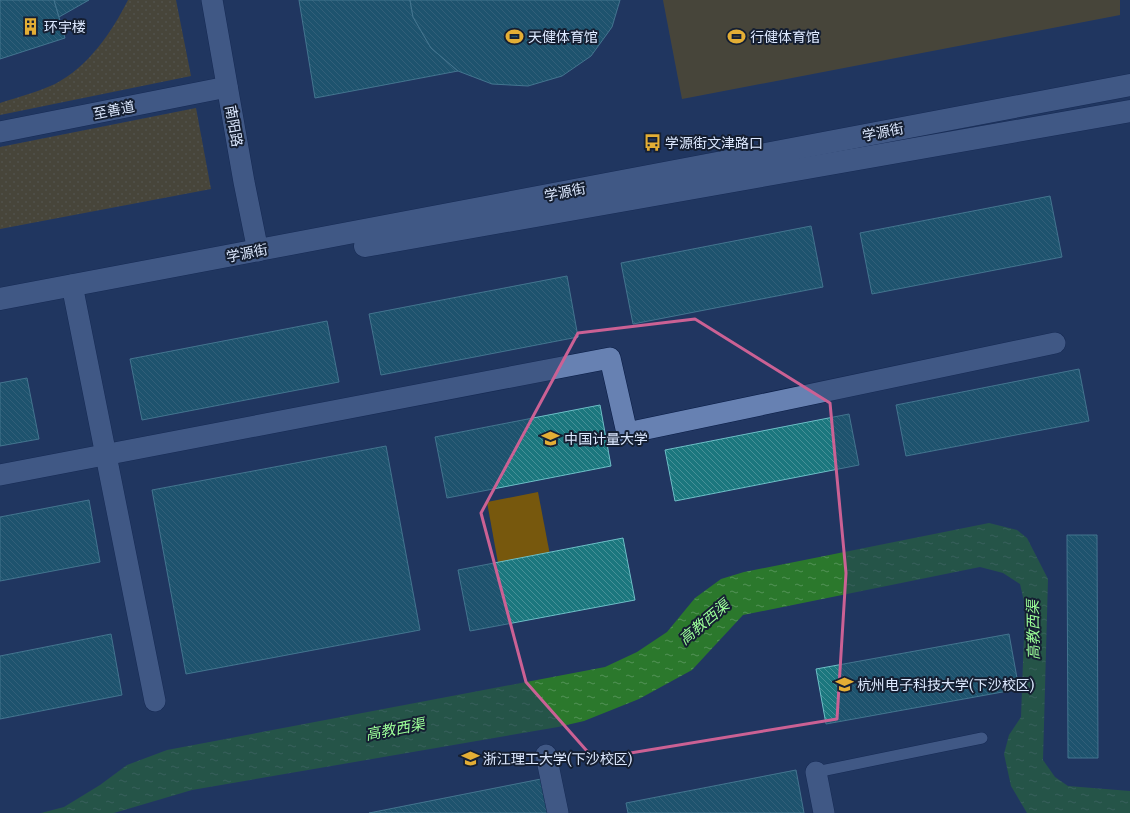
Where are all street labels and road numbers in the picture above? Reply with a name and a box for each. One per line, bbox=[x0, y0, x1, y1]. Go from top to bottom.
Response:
street label: 至善道 bbox=[92, 97, 136, 123]
street label: 南阳路 bbox=[221, 104, 247, 148]
street label: 学源街 bbox=[861, 119, 905, 145]
street label: 学源街 bbox=[543, 179, 587, 205]
street label: 学源街 bbox=[225, 240, 269, 266]

